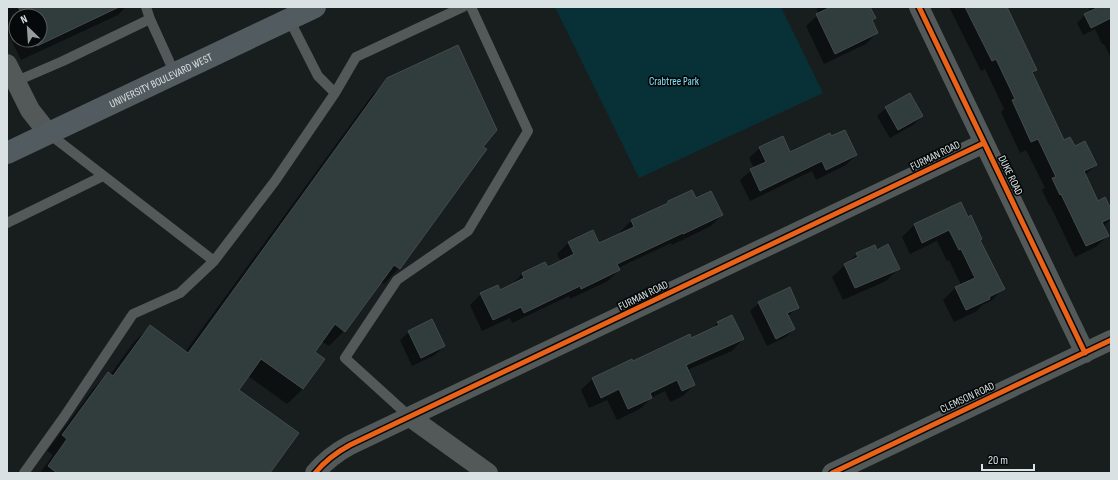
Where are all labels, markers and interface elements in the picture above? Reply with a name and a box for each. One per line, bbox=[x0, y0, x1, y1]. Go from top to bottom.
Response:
north arrow bbox=[8, 8, 48, 48]
text: N bbox=[19, 12, 30, 27]
street label: UNIVERSITY BOULEVARD WEST bbox=[107, 50, 215, 111]
park label: Crabtree Park bbox=[649, 75, 700, 88]
street label: FURMAN ROAD bbox=[908, 138, 962, 173]
street label: DUKE ROAD bbox=[995, 153, 1026, 197]
street label: FURMAN ROAD bbox=[616, 278, 670, 313]
street label: CLEMSON ROAD bbox=[938, 379, 996, 416]
scale bar bbox=[982, 446, 1034, 472]
text: 20 m bbox=[988, 453, 1008, 468]

